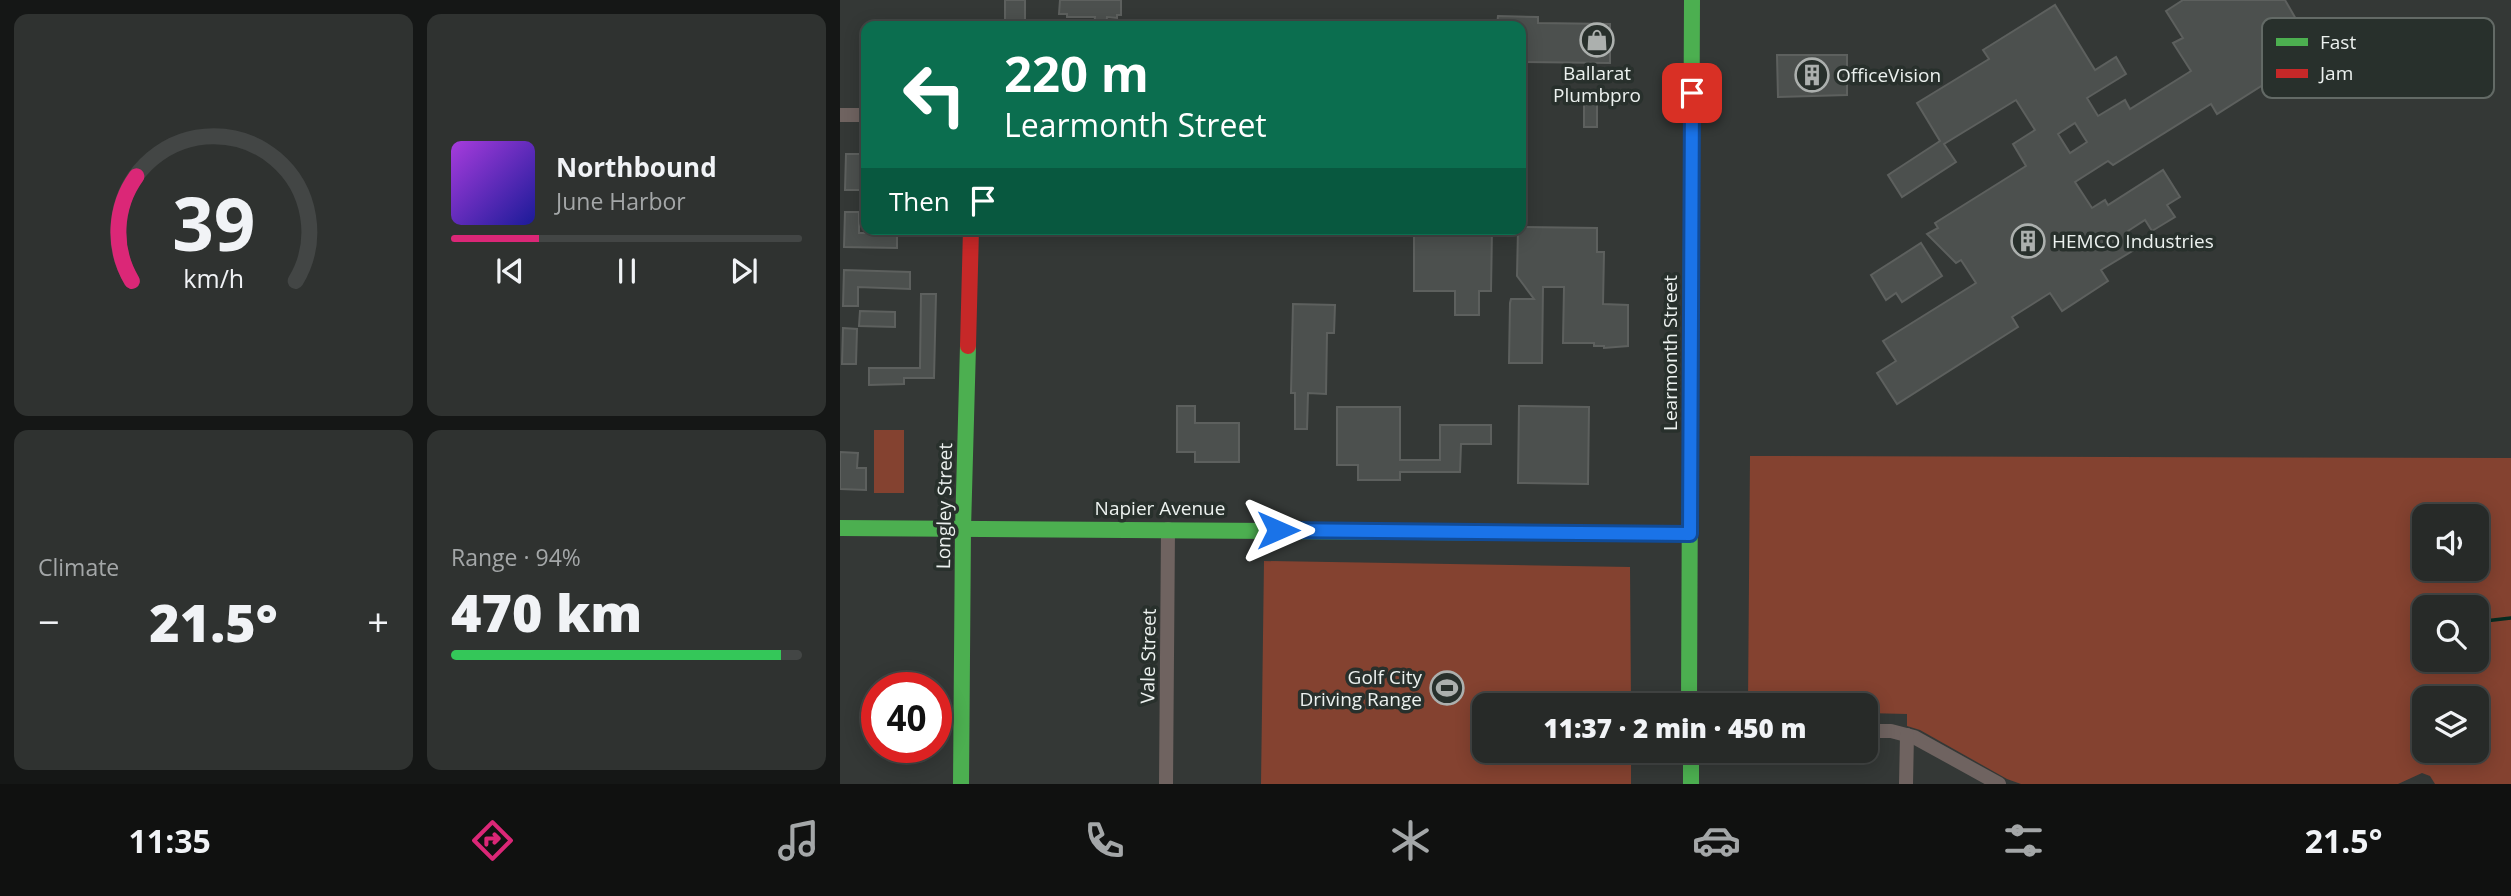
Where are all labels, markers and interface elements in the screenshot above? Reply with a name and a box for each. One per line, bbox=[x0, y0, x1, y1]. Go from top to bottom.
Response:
legend bbox=[2262, 18, 2494, 98]
shop icon: Ballarat Plumbpro bbox=[1578, 21, 1616, 59]
text: Fast bbox=[2320, 29, 2356, 55]
text: 220 m bbox=[1004, 40, 1149, 106]
icon: left bbox=[889, 49, 980, 140]
building icon: OfficeVision bbox=[1793, 56, 1831, 94]
place label: Ballarat Plumbpro bbox=[1553, 60, 1641, 108]
text: Jam bbox=[2318, 60, 2353, 86]
place label: OfficeVision bbox=[1836, 62, 1941, 88]
pin bbox=[1662, 63, 1722, 123]
icon: arrive bbox=[1673, 74, 1711, 112]
text: Learmonth Street bbox=[1004, 103, 1267, 146]
text: Northbound bbox=[556, 149, 717, 185]
text: 39 bbox=[172, 174, 255, 273]
icon: arrive bbox=[964, 182, 1002, 220]
text: Then bbox=[889, 183, 950, 219]
text: June Harbor bbox=[556, 185, 686, 217]
building icon: HEMCO Industries bbox=[2009, 222, 2047, 260]
place label: HEMCO Industries bbox=[2052, 228, 2214, 254]
icon: previous bbox=[491, 252, 529, 290]
icon: pause bbox=[608, 252, 646, 290]
icon: next bbox=[725, 252, 763, 290]
text: km/h bbox=[183, 261, 244, 295]
street label: Learmonth Street bbox=[1657, 275, 1683, 431]
street label: Longley Street bbox=[930, 442, 958, 569]
position arrow bbox=[1241, 493, 1315, 567]
street label: Napier Avenue bbox=[1095, 495, 1225, 521]
map controls bbox=[2412, 504, 2489, 763]
button: sound bbox=[2412, 504, 2489, 581]
text: Range · 94% bbox=[451, 541, 581, 573]
text: Climate bbox=[38, 551, 119, 583]
text: 470 km bbox=[451, 576, 642, 647]
text: 21.5° bbox=[149, 586, 278, 657]
text: − bbox=[38, 595, 60, 647]
text: + bbox=[367, 595, 389, 647]
button: search bbox=[2412, 595, 2489, 672]
street label: Vale Street bbox=[1134, 608, 1162, 704]
place label: Golf City Driving Range bbox=[1300, 664, 1422, 712]
sports icon: Golf City Driving Range bbox=[1428, 669, 1466, 707]
speed limit sign: 40 bbox=[861, 672, 952, 763]
button: layers bbox=[2412, 686, 2489, 763]
text: 11:37 · 2 min · 450 m bbox=[1544, 710, 1806, 746]
icon: directions bbox=[468, 816, 517, 865]
icon: music bbox=[774, 816, 823, 865]
icon: phone bbox=[1080, 816, 1129, 865]
icon: climate bbox=[1386, 816, 1435, 865]
icon: car bbox=[1692, 816, 1741, 865]
icon: filters bbox=[1999, 816, 2048, 865]
text: 11:35 bbox=[129, 819, 211, 862]
text: 21.5° bbox=[2305, 819, 2382, 862]

